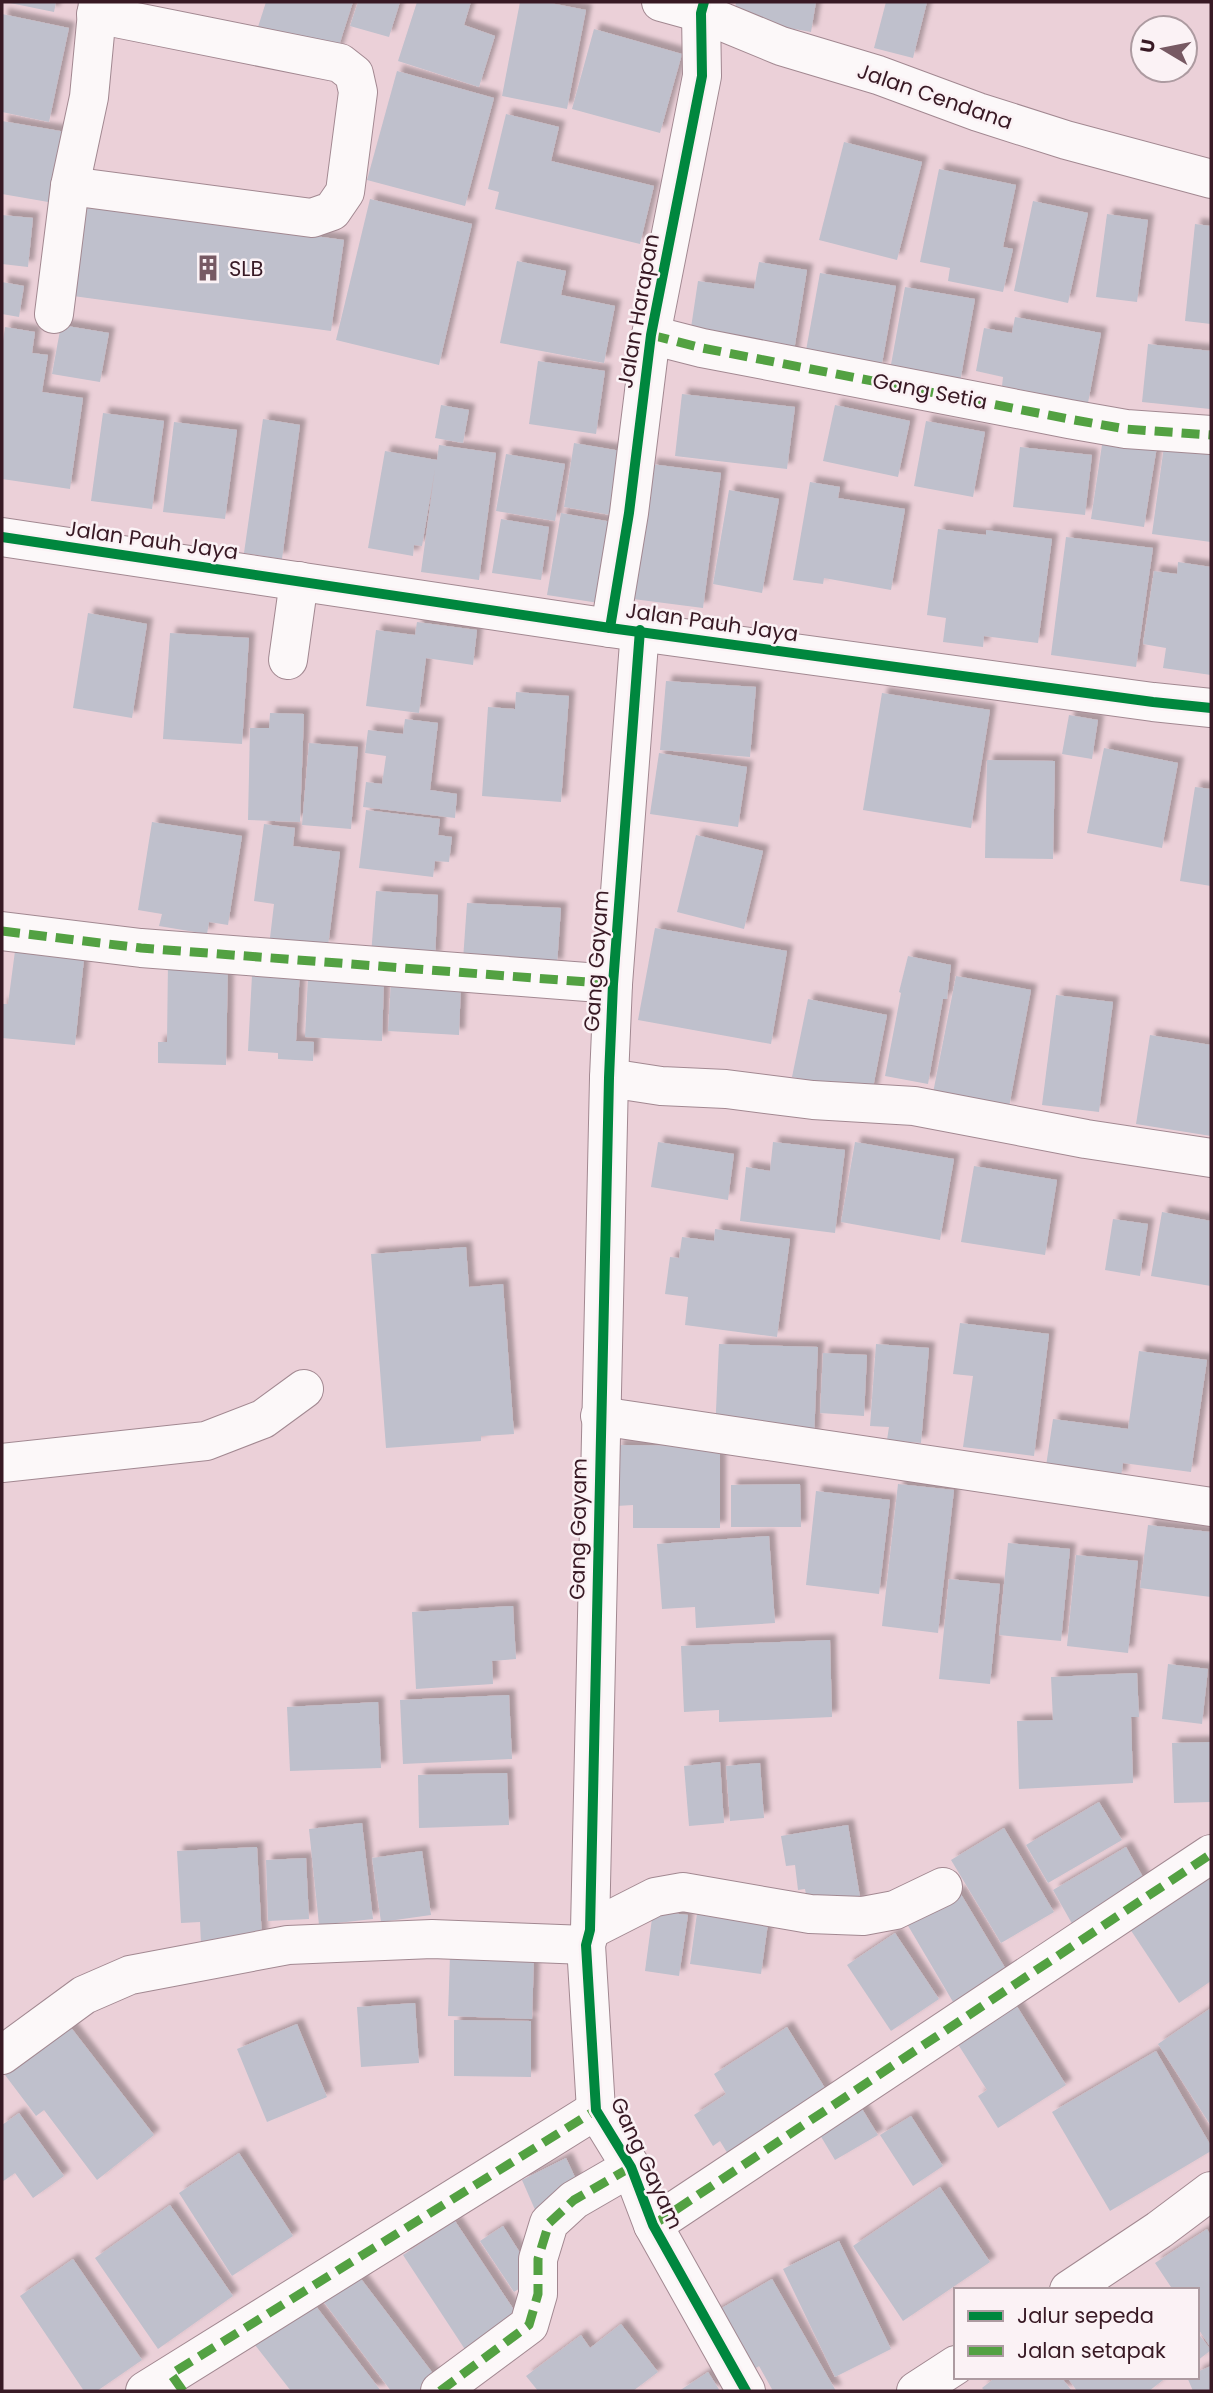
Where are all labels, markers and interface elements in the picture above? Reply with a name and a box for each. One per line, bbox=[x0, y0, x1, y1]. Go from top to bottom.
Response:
north arrow bbox=[1129, 14, 1199, 84]
text: U bbox=[1133, 37, 1162, 55]
street label: Jalan Cendana bbox=[853, 56, 1017, 136]
street label: Jalan Harapan bbox=[610, 232, 666, 390]
building icon: SLB bbox=[193, 253, 223, 283]
place label: SLB bbox=[229, 254, 263, 283]
street label: Gang Setia bbox=[870, 366, 990, 416]
street label: Jalan Pauh Jaya bbox=[64, 514, 240, 566]
street label: Jalan Pauh Jaya bbox=[624, 596, 800, 648]
street label: Gang Gayam bbox=[577, 889, 615, 1033]
street label: Gang Gayam bbox=[562, 1458, 594, 1600]
street label: Gang Gayam bbox=[604, 2093, 690, 2233]
legend bbox=[954, 2288, 1199, 2379]
text: Jalur sepeda bbox=[1017, 2301, 1154, 2330]
text: Jalan setapak bbox=[1017, 2336, 1166, 2365]

